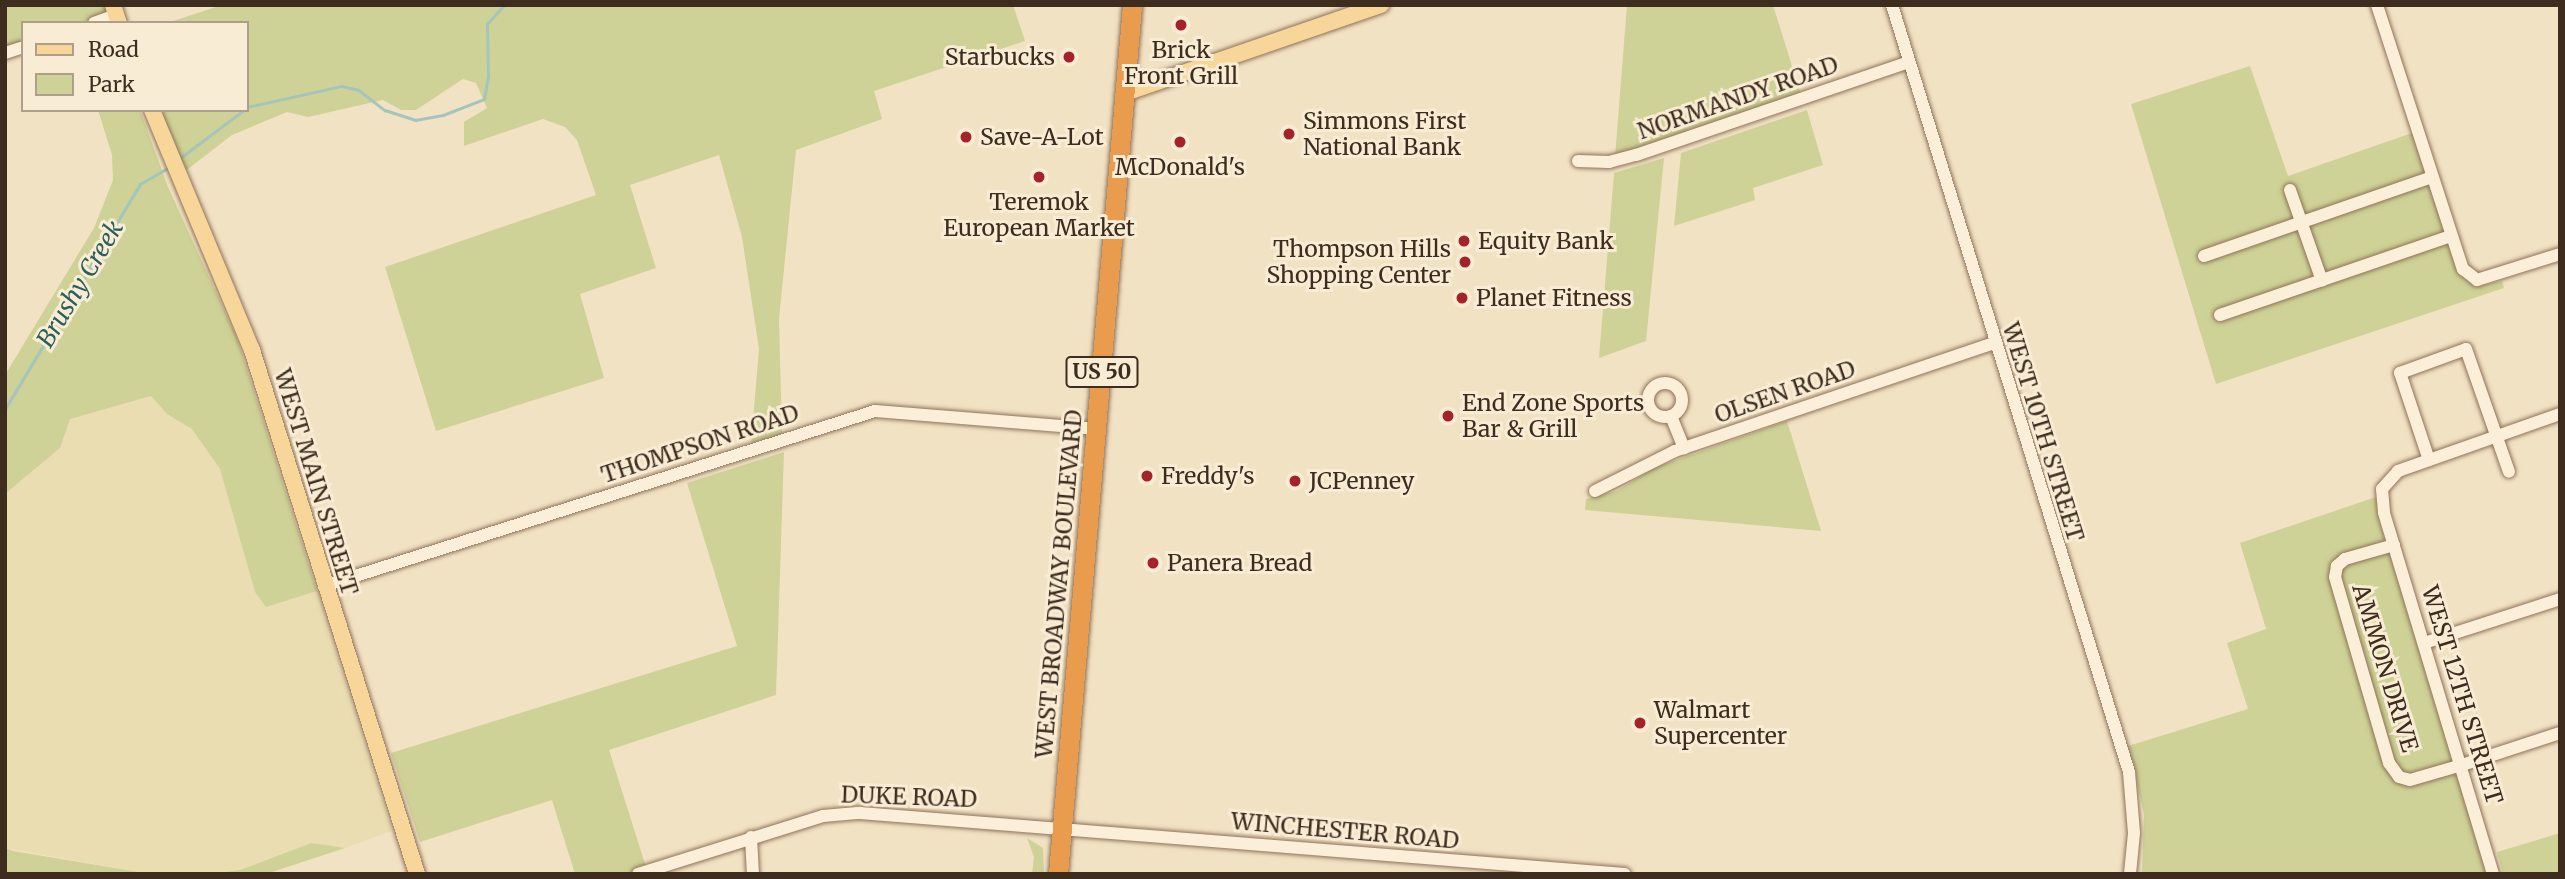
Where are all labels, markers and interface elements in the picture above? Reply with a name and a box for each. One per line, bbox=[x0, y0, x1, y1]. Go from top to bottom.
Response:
marker: Brick Front Grill bbox=[1173, 17, 1189, 33]
legend bbox=[21, 21, 248, 112]
text: Road bbox=[88, 36, 139, 63]
place label: Brick Front Grill bbox=[1124, 36, 1238, 90]
place label: Starbucks bbox=[945, 43, 1055, 71]
marker: Starbucks bbox=[1061, 49, 1077, 65]
street label: NORMANDY ROAD bbox=[1634, 51, 1842, 145]
text: Park bbox=[88, 71, 135, 98]
place label: Simmons First National Bank bbox=[1303, 107, 1466, 161]
place label: Save-A-Lot bbox=[980, 123, 1104, 151]
marker: Simmons First National Bank bbox=[1281, 126, 1297, 142]
marker: Save-A-Lot bbox=[958, 129, 974, 145]
marker: McDonald's bbox=[1172, 134, 1188, 150]
place label: McDonald's bbox=[1115, 153, 1245, 181]
marker: Teremok European Market bbox=[1031, 169, 1047, 185]
place label: Teremok European Market bbox=[943, 188, 1135, 242]
water label: Brushy Creek bbox=[31, 215, 129, 353]
place label: Equity Bank bbox=[1478, 227, 1614, 255]
marker: Equity Bank bbox=[1456, 233, 1472, 249]
place label: Thompson Hills Shopping Center bbox=[1266, 235, 1451, 289]
marker: Thompson Hills Shopping Center bbox=[1457, 254, 1473, 270]
place label: Planet Fitness bbox=[1476, 284, 1632, 312]
marker: Planet Fitness bbox=[1454, 290, 1470, 306]
street label: WEST 10TH STREET bbox=[1997, 319, 2089, 545]
road number: US 50 bbox=[1065, 354, 1139, 390]
street label: OLSEN ROAD bbox=[1711, 355, 1859, 429]
street label: WEST MAIN STREET bbox=[268, 366, 364, 598]
place label: End Zone Sports Bar & Grill bbox=[1462, 389, 1644, 443]
street label: THOMPSON ROAD bbox=[598, 399, 802, 489]
marker: End Zone Sports Bar & Grill bbox=[1440, 408, 1456, 424]
street label: WEST BROADWAY BOULEVARD bbox=[1030, 409, 1088, 759]
place label: Freddy's bbox=[1161, 462, 1255, 490]
place label: JCPenney bbox=[1309, 467, 1414, 495]
marker: Freddy's bbox=[1139, 468, 1155, 484]
marker: JCPenney bbox=[1287, 473, 1303, 489]
place label: Panera Bread bbox=[1167, 549, 1312, 577]
marker: Panera Bread bbox=[1145, 555, 1161, 571]
street label: AMMON DRIVE bbox=[2346, 581, 2424, 755]
street label: WEST 12TH STREET bbox=[2416, 582, 2508, 808]
place label: Walmart Supercenter bbox=[1654, 696, 1787, 750]
marker: Walmart Supercenter bbox=[1632, 715, 1648, 731]
street label: DUKE ROAD bbox=[840, 781, 978, 813]
street label: WINCHESTER ROAD bbox=[1230, 807, 1460, 855]

